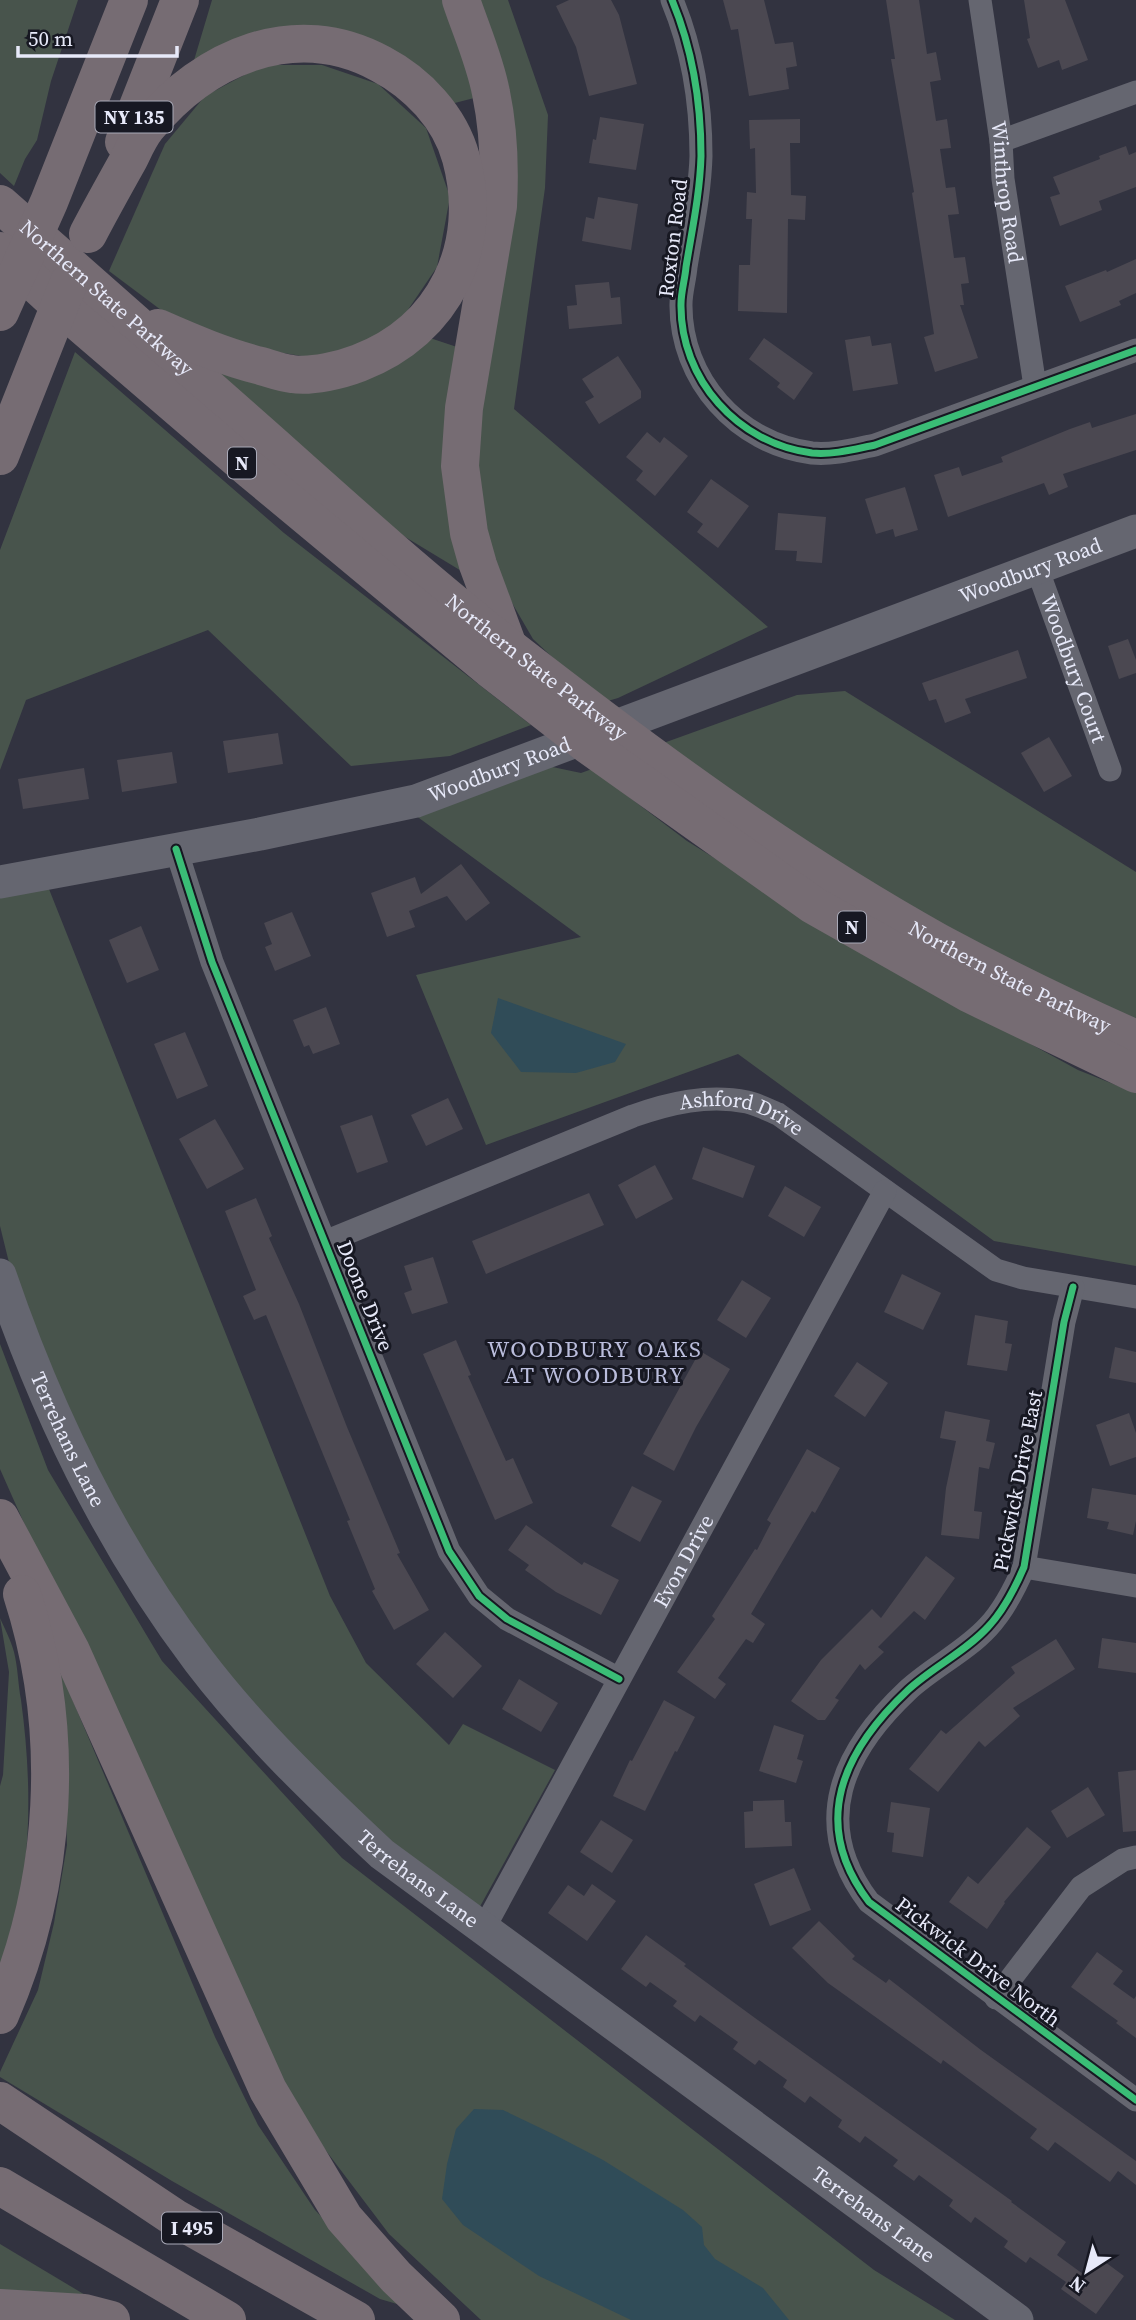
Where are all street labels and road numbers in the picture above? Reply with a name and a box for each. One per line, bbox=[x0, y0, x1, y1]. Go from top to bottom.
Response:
road number: NY 135 bbox=[96, 102, 172, 132]
street label: Winthrop Road bbox=[984, 119, 1031, 265]
street label: Roxton Road bbox=[651, 177, 694, 299]
street label: Northern State Parkway bbox=[14, 213, 201, 382]
road number: N bbox=[228, 447, 256, 478]
street label: Woodbury Road bbox=[955, 530, 1106, 610]
street label: Northern State Parkway bbox=[440, 587, 634, 747]
street label: Woodbury Court bbox=[1034, 590, 1114, 747]
street label: Woodbury Road bbox=[424, 729, 575, 809]
road number: N bbox=[838, 911, 866, 942]
street label: Northern State Parkway bbox=[903, 913, 1116, 1040]
street label: Ashford Drive bbox=[677, 1084, 810, 1142]
street label: Doone Drive bbox=[330, 1236, 401, 1355]
street label: Terrehans Lane bbox=[24, 1367, 113, 1512]
street label: Pickwick Drive East bbox=[986, 1388, 1049, 1574]
street label: Evon Drive bbox=[646, 1509, 720, 1613]
street label: Terrehans Lane bbox=[351, 1823, 485, 1934]
street label: Pickwick Drive North bbox=[890, 1890, 1067, 2033]
street label: Terrehans Lane bbox=[806, 2159, 941, 2269]
road number: I 495 bbox=[162, 2212, 222, 2244]

